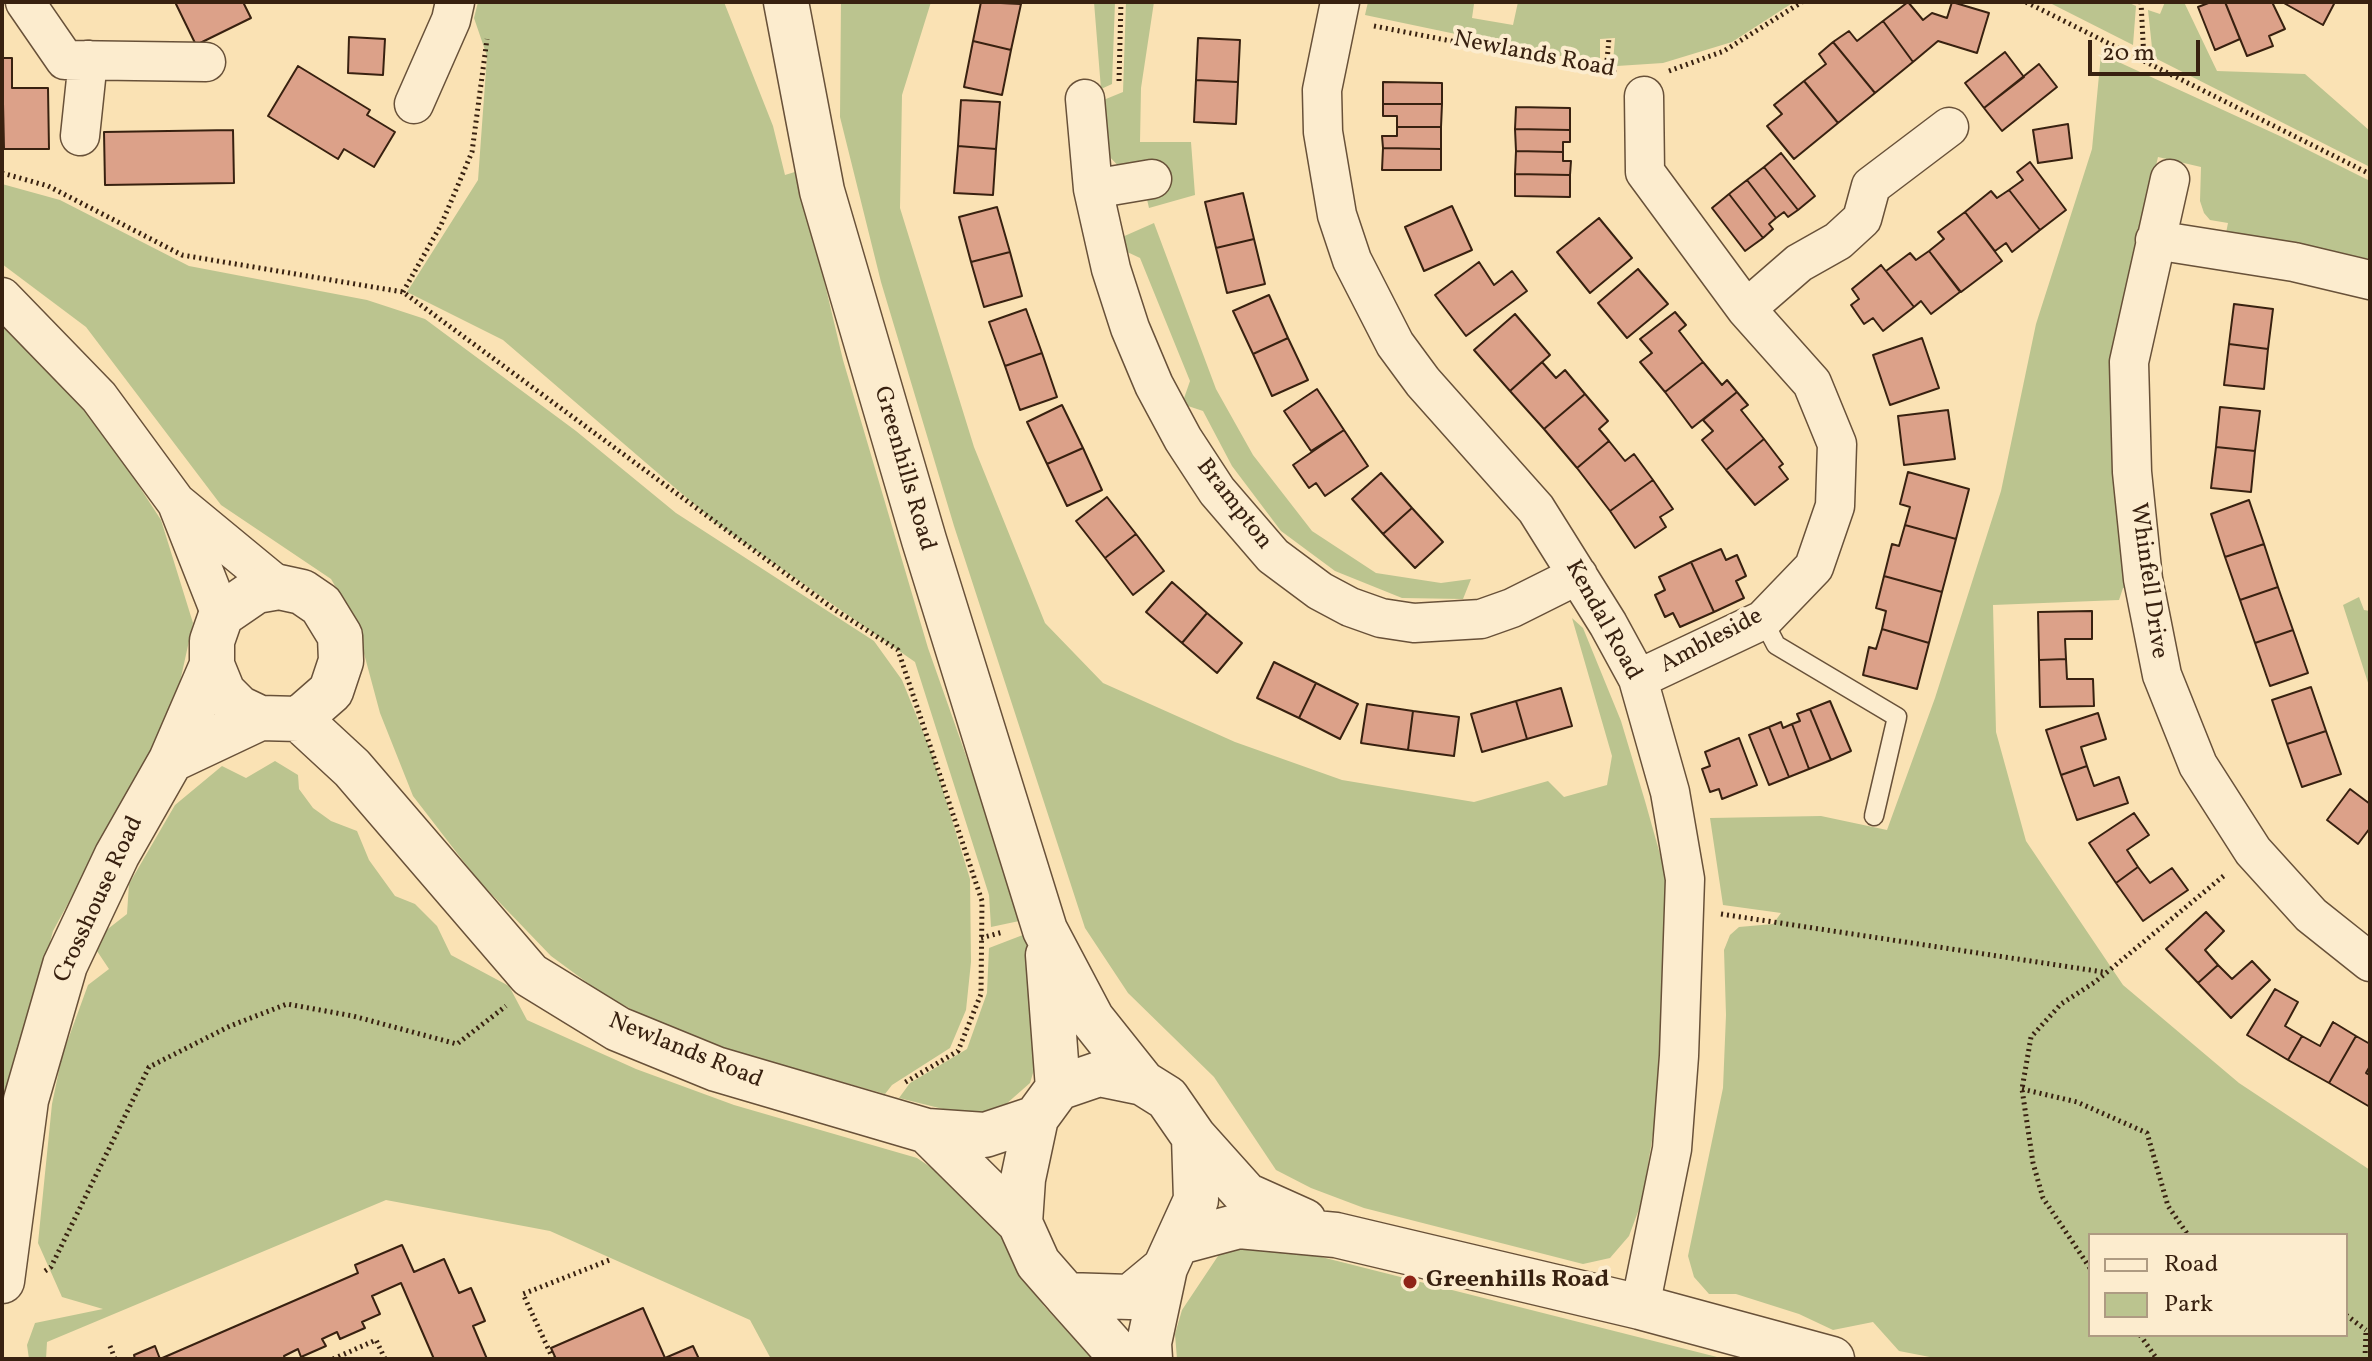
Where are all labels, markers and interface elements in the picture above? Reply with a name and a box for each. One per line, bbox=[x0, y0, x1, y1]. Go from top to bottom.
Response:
scale bar bbox=[2092, 24, 2204, 74]
street label: Newlands Road bbox=[1451, 26, 1617, 86]
text: 20 m bbox=[2102, 37, 2155, 71]
street label: Greenhills Road bbox=[866, 383, 940, 555]
street label: Brampton bbox=[1189, 454, 1277, 556]
street label: Whinfell Drive bbox=[2122, 501, 2172, 661]
street label: Kendal Road bbox=[1557, 556, 1647, 686]
street label: Ambleside bbox=[1656, 603, 1768, 681]
street label: Crosshouse Road bbox=[49, 812, 151, 988]
street label: Newlands Road bbox=[604, 1008, 766, 1096]
legend bbox=[2088, 1233, 2348, 1337]
text: Road bbox=[2164, 1248, 2218, 1282]
place label: Greenhills Road bbox=[1426, 1268, 1609, 1296]
marker: Greenhills Road bbox=[1401, 1273, 1419, 1291]
text: Park bbox=[2164, 1288, 2213, 1322]

